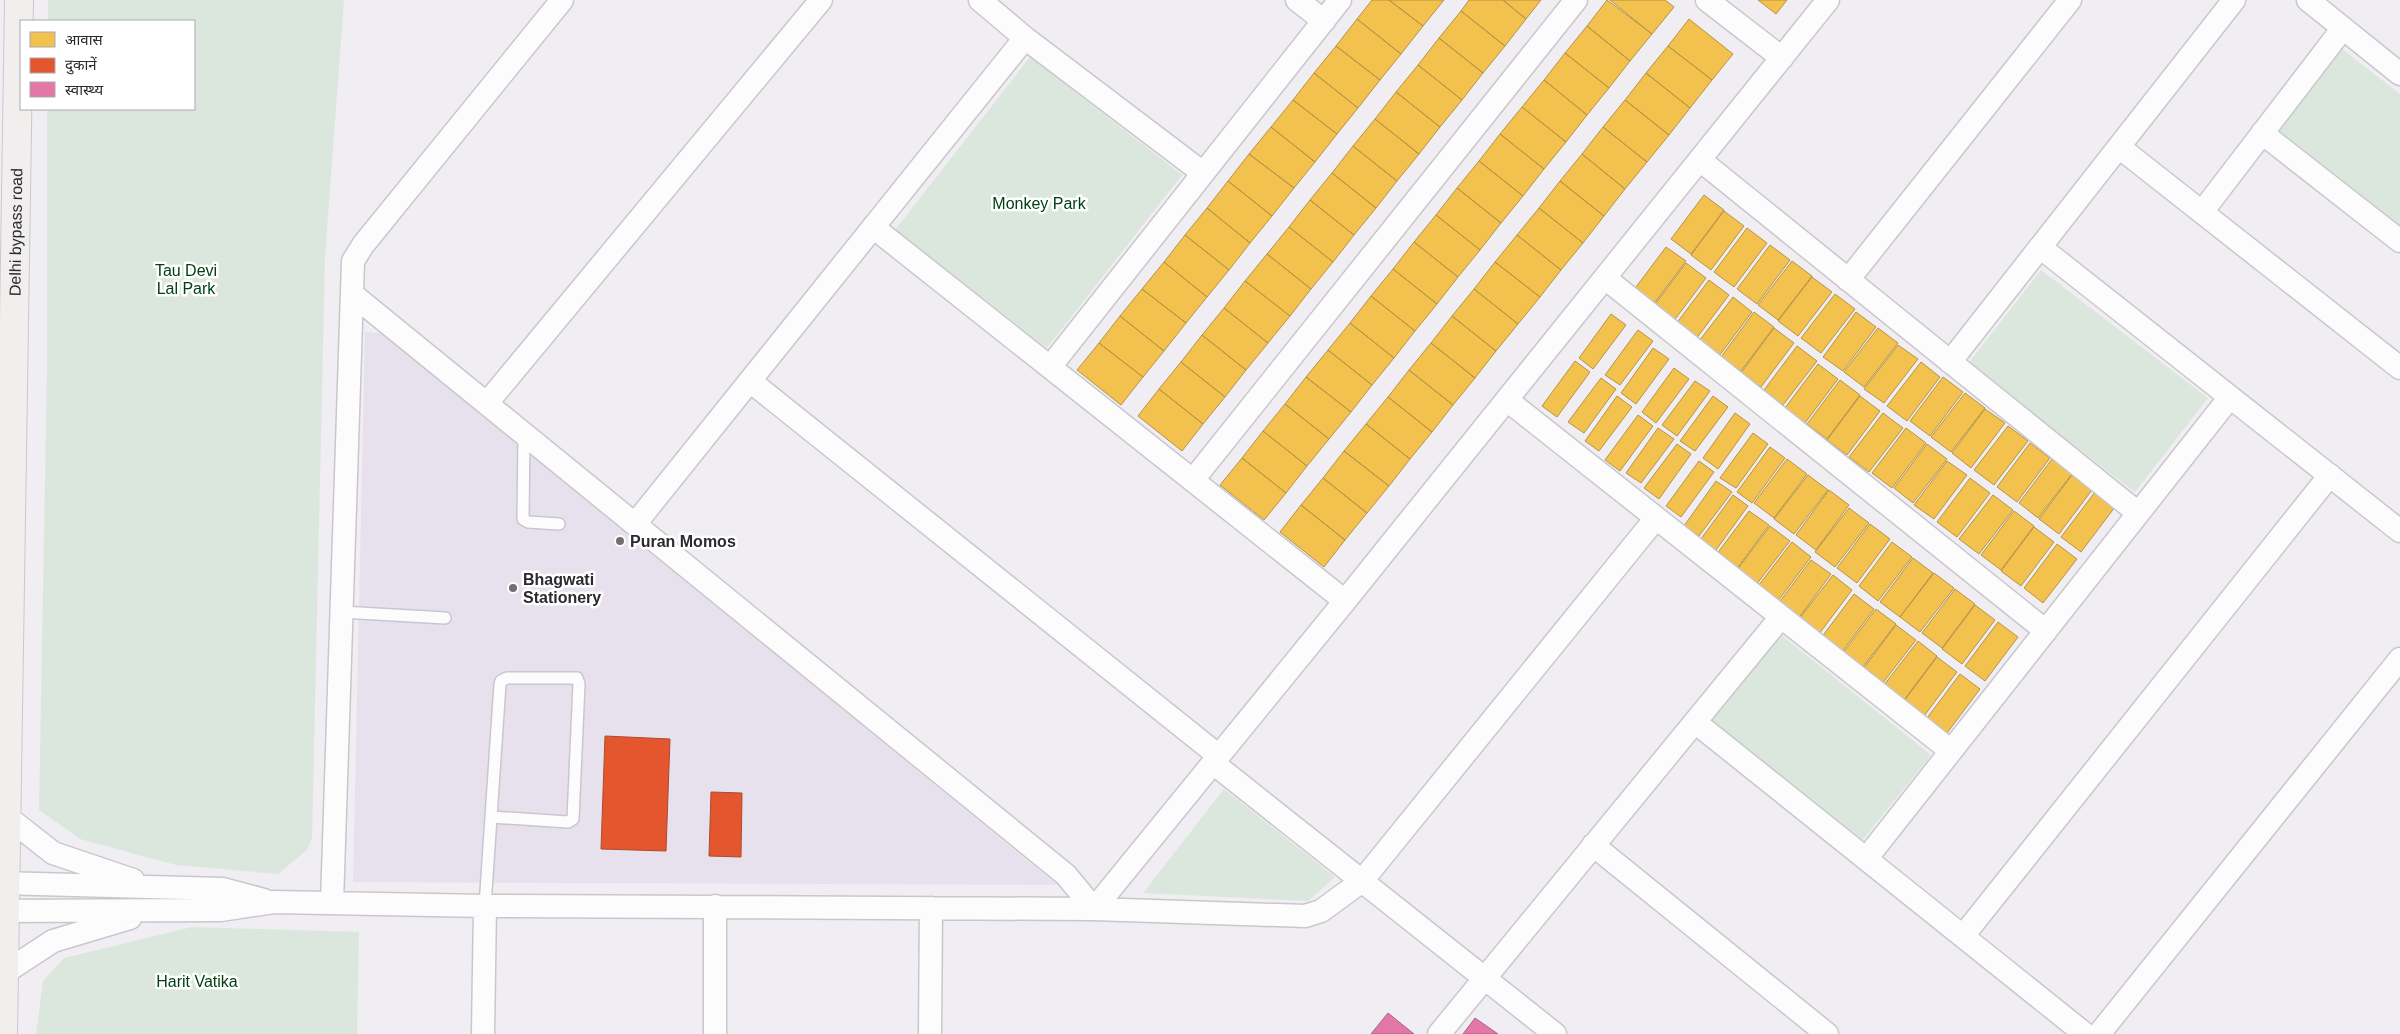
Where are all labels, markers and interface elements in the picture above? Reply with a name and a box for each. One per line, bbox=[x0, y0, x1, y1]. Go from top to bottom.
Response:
legend bbox=[20, 20, 195, 110]
text: आवास bbox=[65, 31, 104, 48]
text: दुकानें bbox=[65, 56, 97, 75]
text: स्वास्थ्य bbox=[65, 81, 103, 98]
street label: Delhi bypass road bbox=[6, 168, 25, 296]
park label: Monkey Park bbox=[992, 195, 1087, 212]
park label: Tau Devi Lal Park bbox=[155, 262, 217, 297]
place label: Puran Momos bbox=[630, 533, 736, 550]
marker: Puran Momos bbox=[614, 535, 626, 547]
place label: Bhagwati Stationery bbox=[523, 571, 601, 606]
marker: Bhagwati Stationery bbox=[507, 582, 519, 594]
park label: Harit Vatika bbox=[156, 973, 238, 990]

